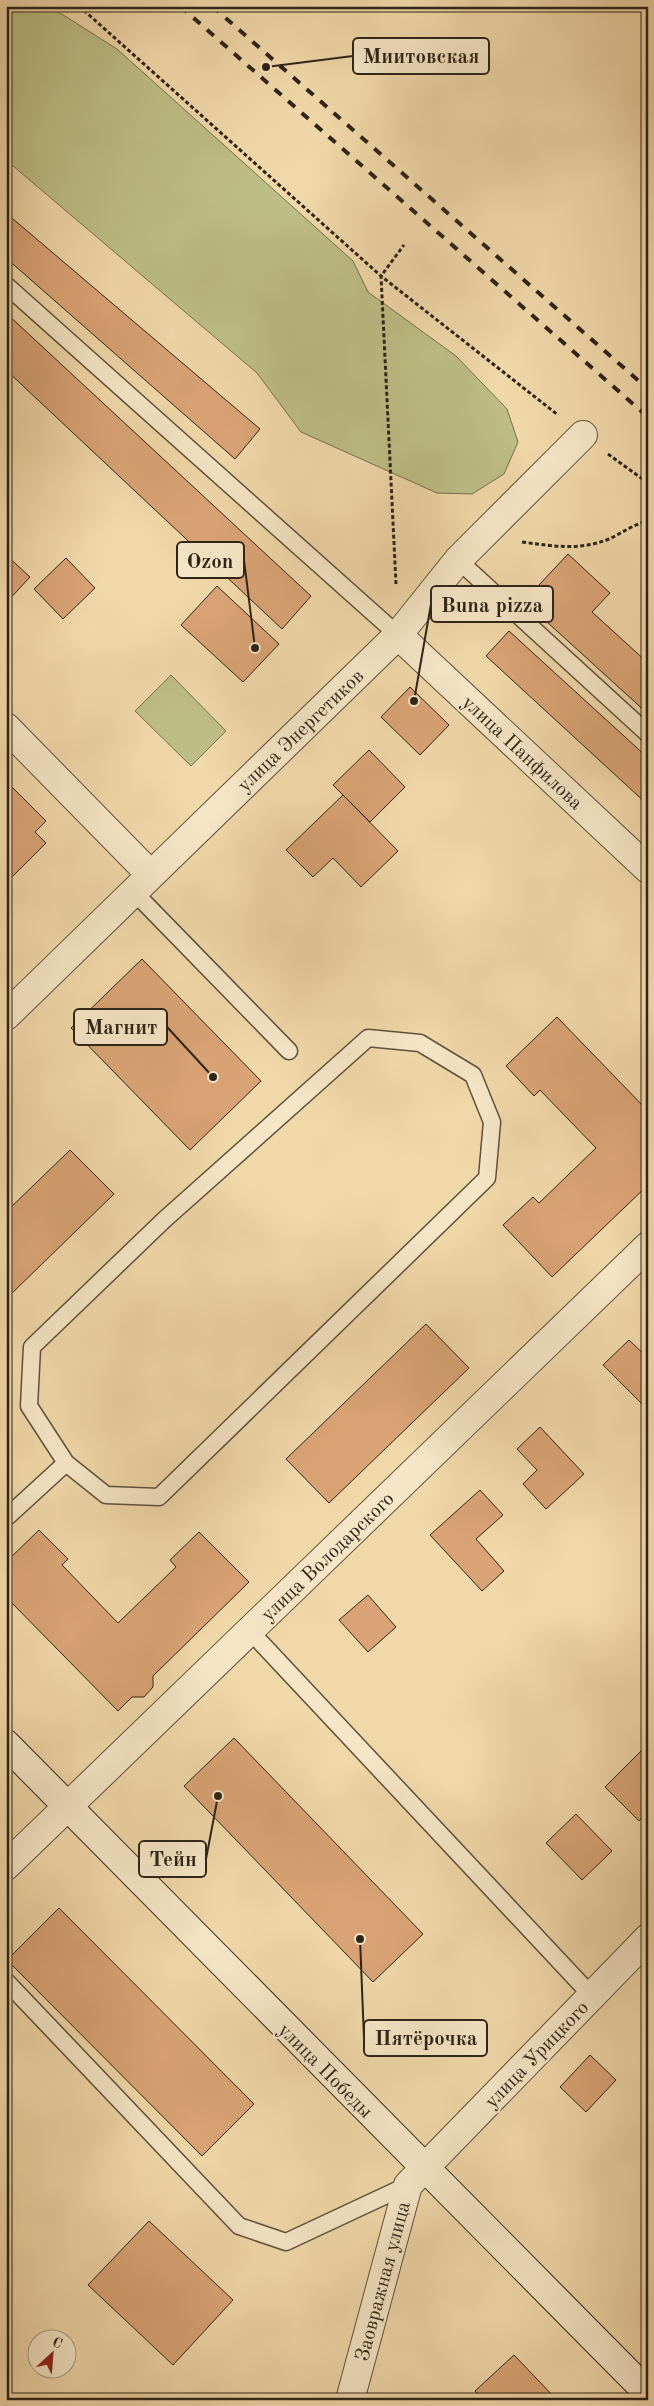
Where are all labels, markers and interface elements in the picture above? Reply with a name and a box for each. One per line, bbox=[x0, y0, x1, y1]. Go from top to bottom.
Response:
callout: Миитовская bbox=[353, 38, 489, 74]
text: Миитовская bbox=[363, 47, 479, 68]
callout: Ozon bbox=[177, 542, 244, 578]
text: Ozon bbox=[187, 552, 233, 573]
callout: Buna pizza bbox=[431, 586, 553, 622]
text: Buna pizza bbox=[441, 596, 543, 617]
street label: улица Энергетиков bbox=[234, 666, 368, 797]
street label: улица Панфилова bbox=[457, 693, 586, 814]
callout: Магнит bbox=[74, 1009, 167, 1045]
text: Магнит bbox=[85, 1018, 157, 1039]
street label: улица Володарского bbox=[258, 1489, 399, 1626]
callout: Тейн bbox=[139, 1841, 206, 1877]
text: Тейн bbox=[149, 1850, 197, 1871]
street label: улица Урицкого bbox=[482, 1998, 593, 2113]
street label: улица Победы bbox=[273, 2020, 376, 2123]
callout: Пятёрочка bbox=[364, 2020, 487, 2056]
text: Пятёрочка bbox=[374, 2029, 478, 2050]
street label: Заовражная улица bbox=[353, 2199, 415, 2364]
north arrow bbox=[28, 2328, 78, 2378]
text: С bbox=[50, 2335, 64, 2352]

